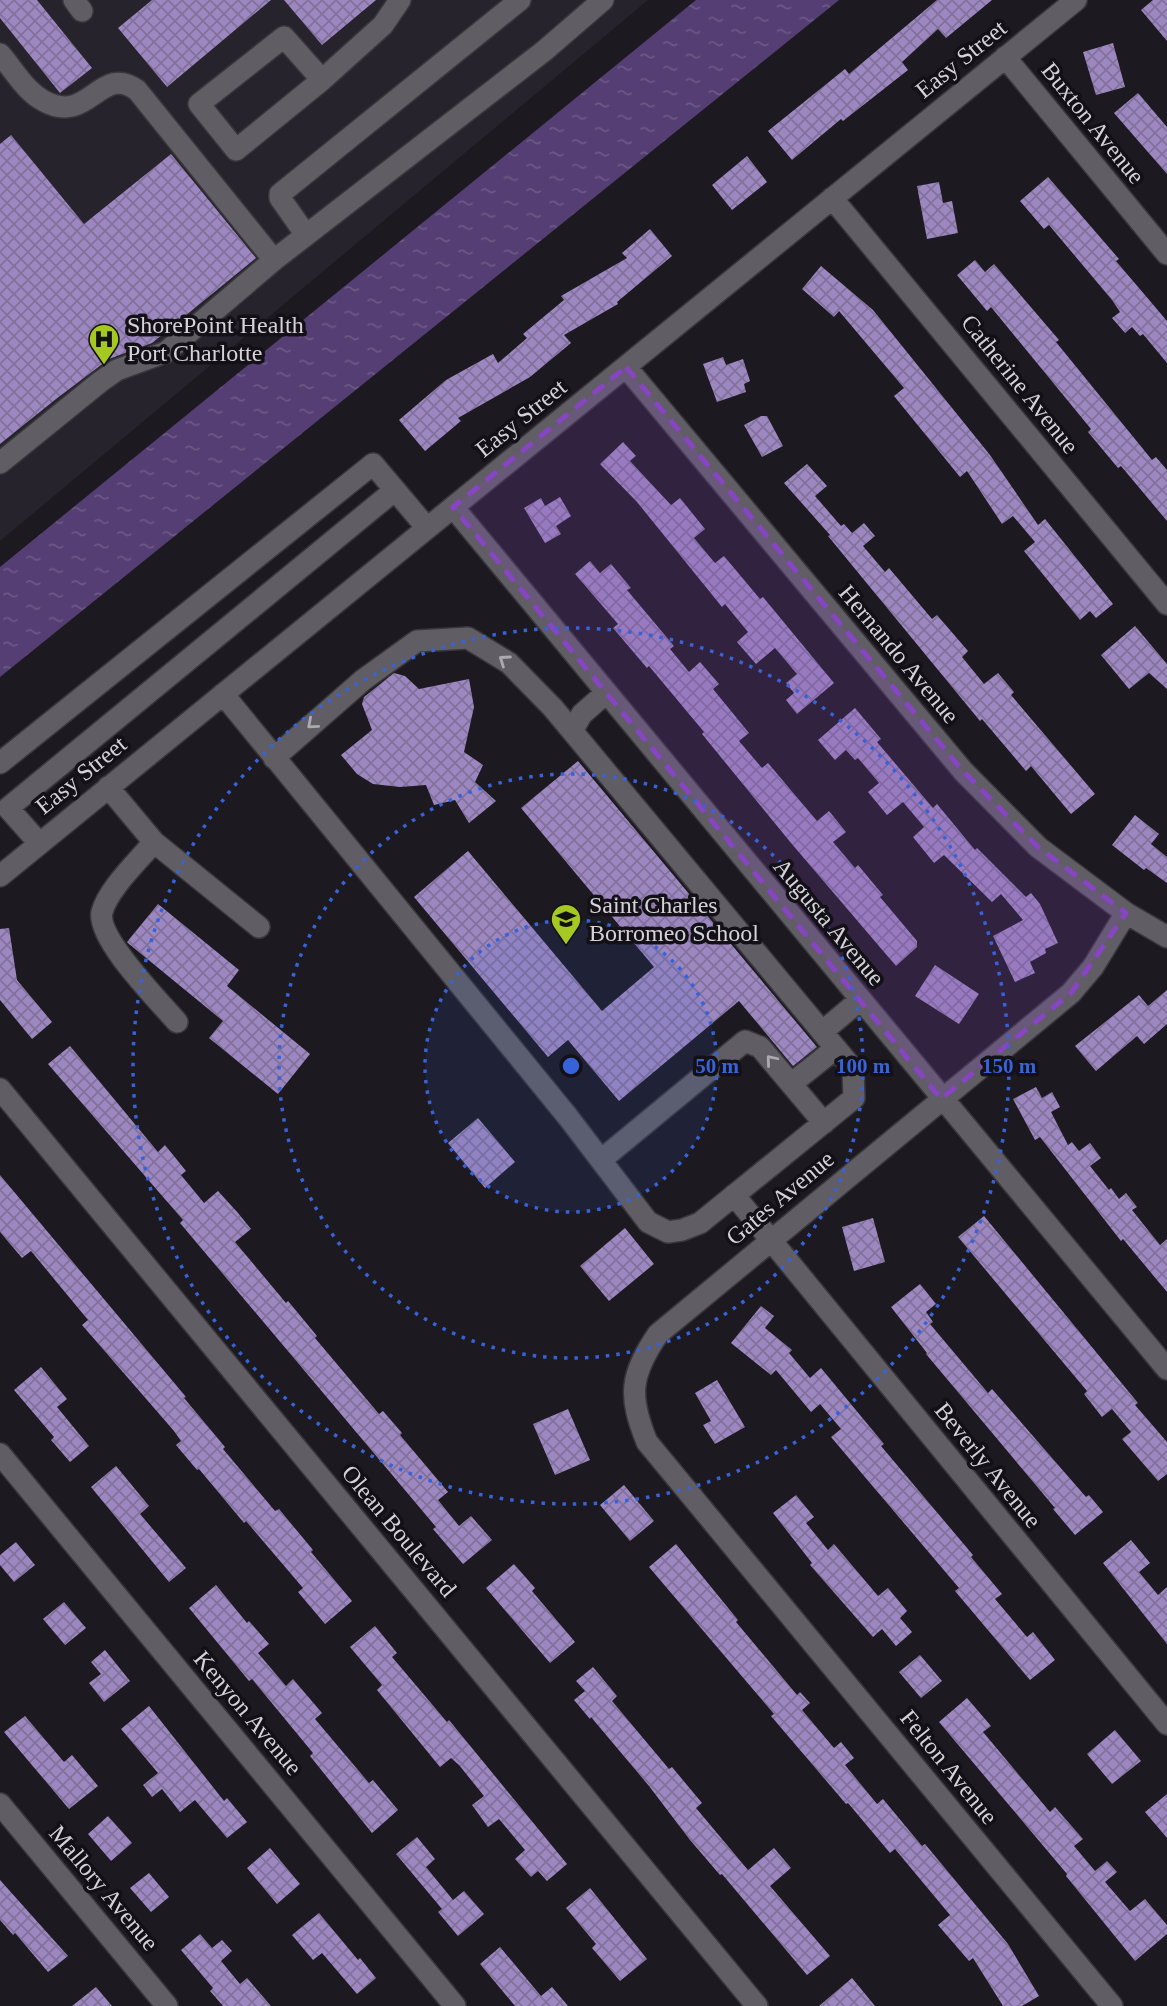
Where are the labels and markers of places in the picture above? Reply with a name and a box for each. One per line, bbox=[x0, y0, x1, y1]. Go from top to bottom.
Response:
place label: ShorePoint Health Port Charlotte bbox=[127, 312, 304, 366]
hospital icon: ShorePoint Health Port Charlotte bbox=[87, 322, 121, 366]
place label: Saint Charles Borromeo School bbox=[589, 892, 759, 946]
school or university icon: Saint Charles Borromeo School bbox=[549, 902, 583, 946]
centre of rings bbox=[559, 1054, 583, 1078]

